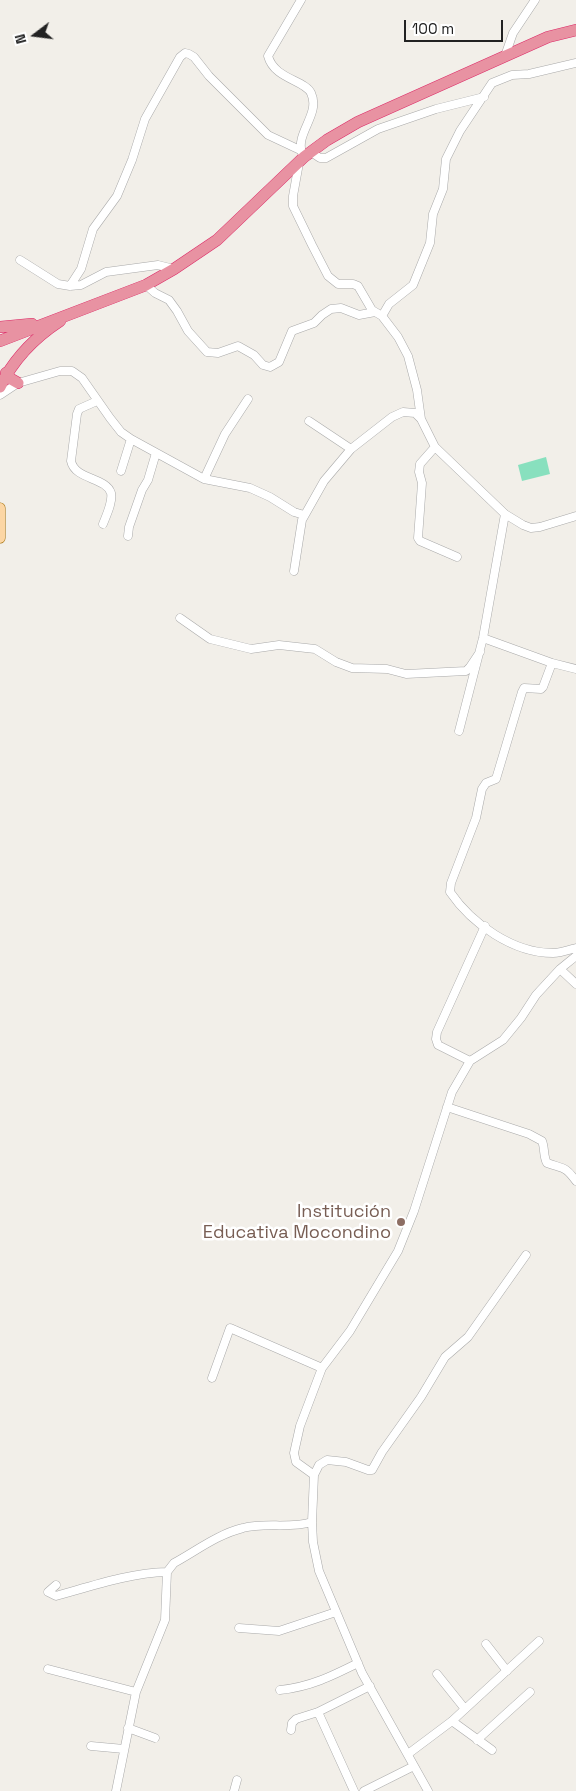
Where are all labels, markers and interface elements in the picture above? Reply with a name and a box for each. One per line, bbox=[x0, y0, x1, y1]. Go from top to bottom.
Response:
north arrow bbox=[10, 10, 60, 60]
scale bar bbox=[406, 10, 505, 42]
text: 100 m bbox=[412, 19, 454, 38]
text: N bbox=[11, 32, 30, 46]
place label: Institución Educativa Mocondino bbox=[203, 1201, 391, 1244]
marker: Institución Educativa Mocondino bbox=[395, 1216, 407, 1228]

